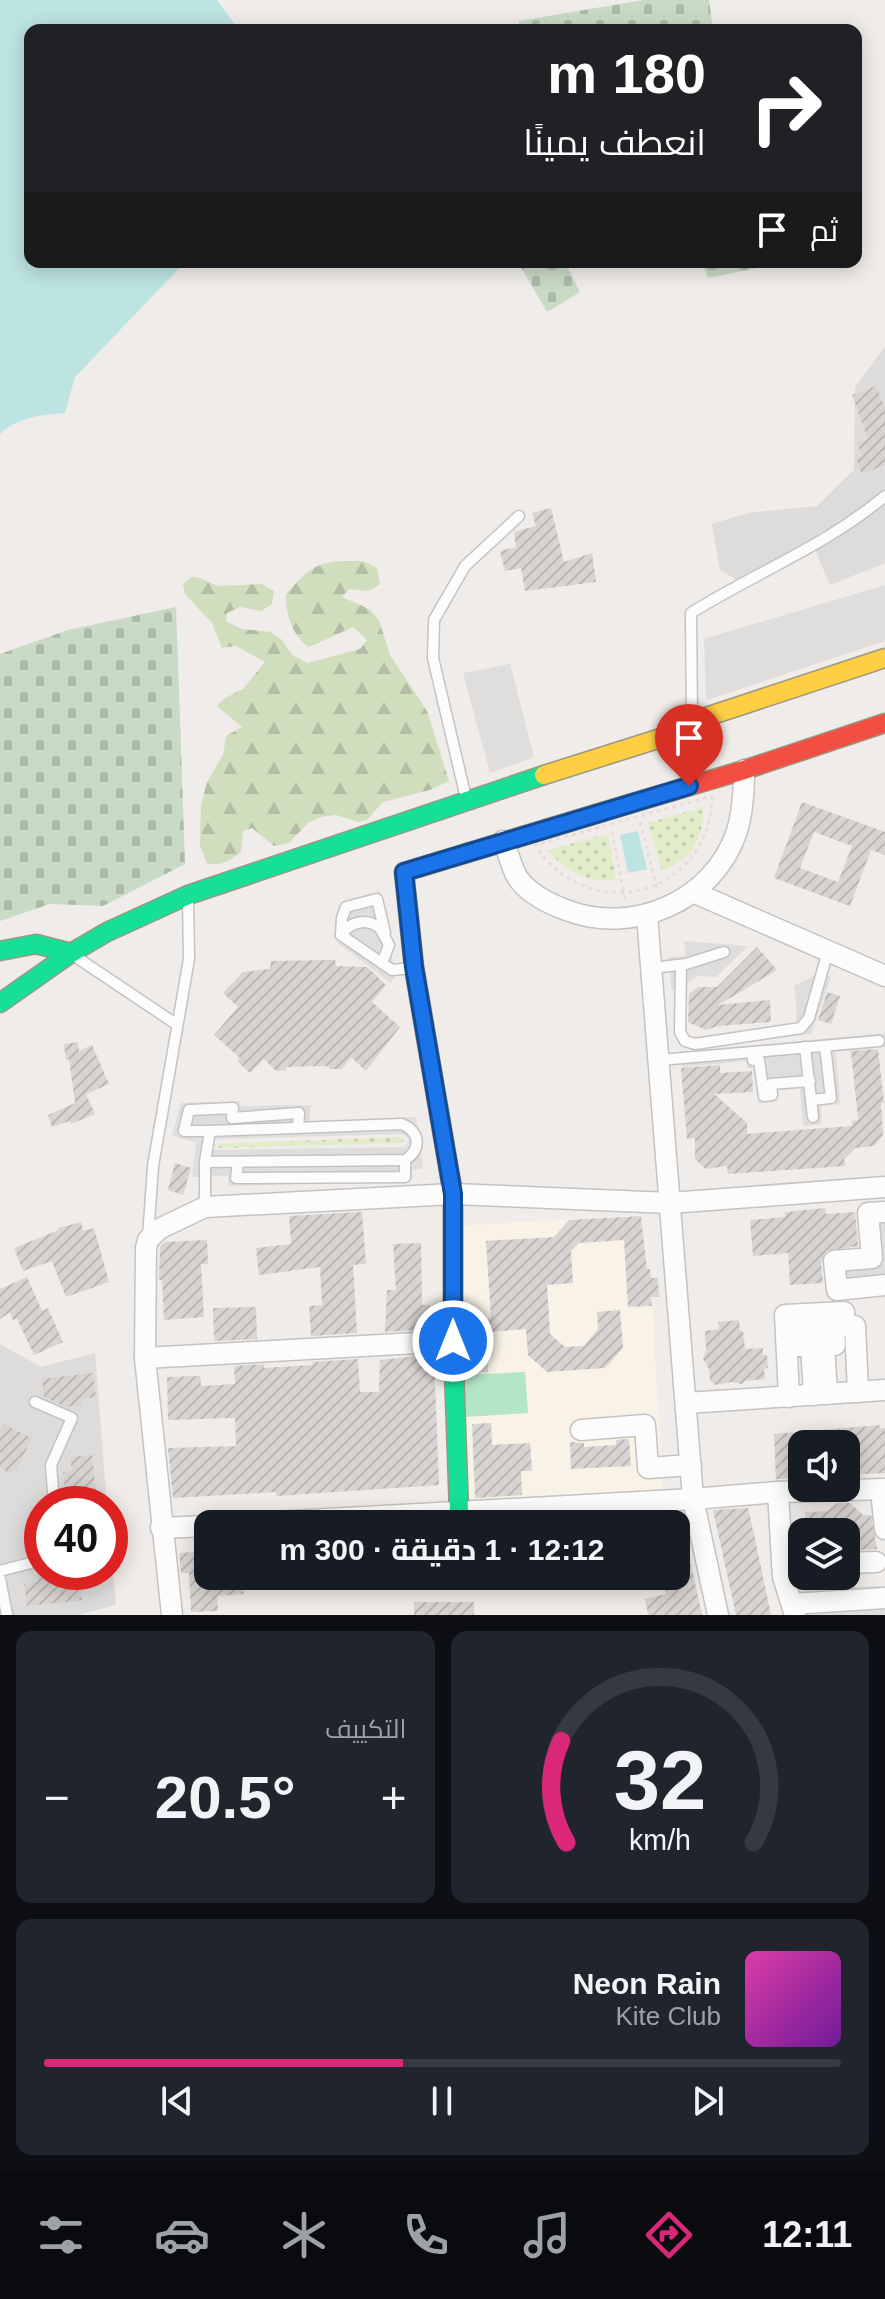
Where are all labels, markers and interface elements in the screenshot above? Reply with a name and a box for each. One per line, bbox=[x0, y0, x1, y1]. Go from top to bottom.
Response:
text: 180 m bbox=[547, 42, 706, 105]
icon: right bbox=[734, 56, 838, 160]
text: انعطف يمينًا bbox=[523, 122, 706, 163]
icon: arrive bbox=[750, 208, 794, 252]
text: ثم bbox=[810, 214, 838, 247]
pin bbox=[655, 704, 723, 786]
icon: arrive bbox=[667, 716, 711, 760]
position arrow bbox=[411, 1299, 495, 1383]
map controls bbox=[788, 1430, 860, 1590]
button: sound bbox=[788, 1430, 860, 1502]
speed limit sign: 40 bbox=[24, 1486, 128, 1590]
button: layers bbox=[788, 1518, 860, 1590]
text: 12:12 · 1 دقيقة · 300 m bbox=[280, 1533, 605, 1566]
text: التكييف bbox=[325, 1714, 407, 1744]
text: 32 bbox=[613, 1734, 706, 1827]
text: 20.5° bbox=[155, 1764, 296, 1831]
text: − bbox=[44, 1773, 70, 1822]
text: + bbox=[381, 1773, 407, 1822]
text: km/h bbox=[629, 1824, 691, 1856]
text: Neon Rain bbox=[573, 1967, 721, 2000]
text: Kite Club bbox=[616, 2001, 721, 2031]
icon: previous bbox=[155, 2079, 199, 2123]
icon: pause bbox=[420, 2079, 464, 2123]
icon: next bbox=[686, 2079, 730, 2123]
icon: filters bbox=[33, 2207, 89, 2263]
icon: car bbox=[154, 2207, 210, 2263]
icon: climate bbox=[276, 2207, 332, 2263]
icon: phone bbox=[398, 2207, 454, 2263]
icon: music bbox=[519, 2207, 575, 2263]
icon: directions bbox=[641, 2207, 697, 2263]
text: 12:11 bbox=[762, 2214, 852, 2255]

